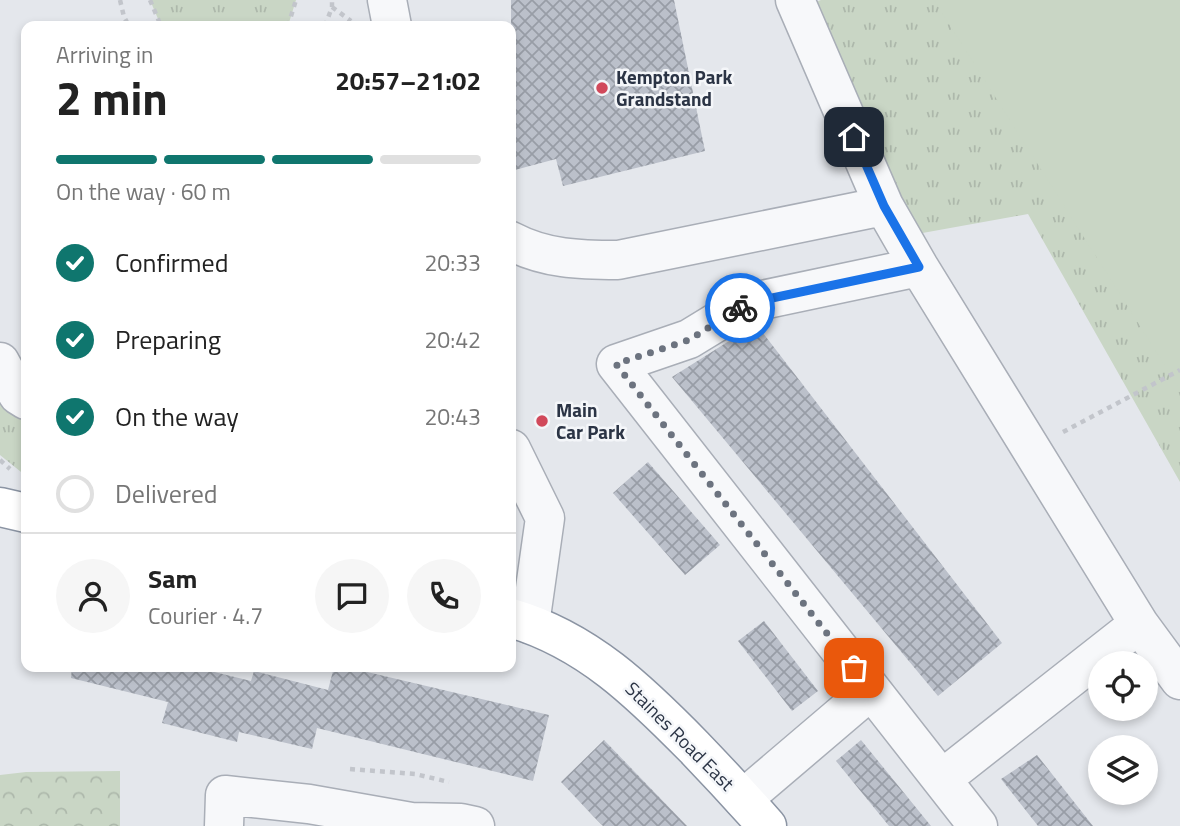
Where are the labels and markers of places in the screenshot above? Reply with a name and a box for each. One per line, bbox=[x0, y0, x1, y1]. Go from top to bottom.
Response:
place label: Kempton Park Grandstand bbox=[616, 62, 732, 113]
marker: Kempton Park Grandstand bbox=[594, 80, 610, 96]
pin bbox=[824, 107, 884, 167]
place label: Main Car Park bbox=[556, 395, 625, 446]
marker: Main Car Park bbox=[534, 413, 550, 429]
pin bbox=[824, 638, 884, 698]

